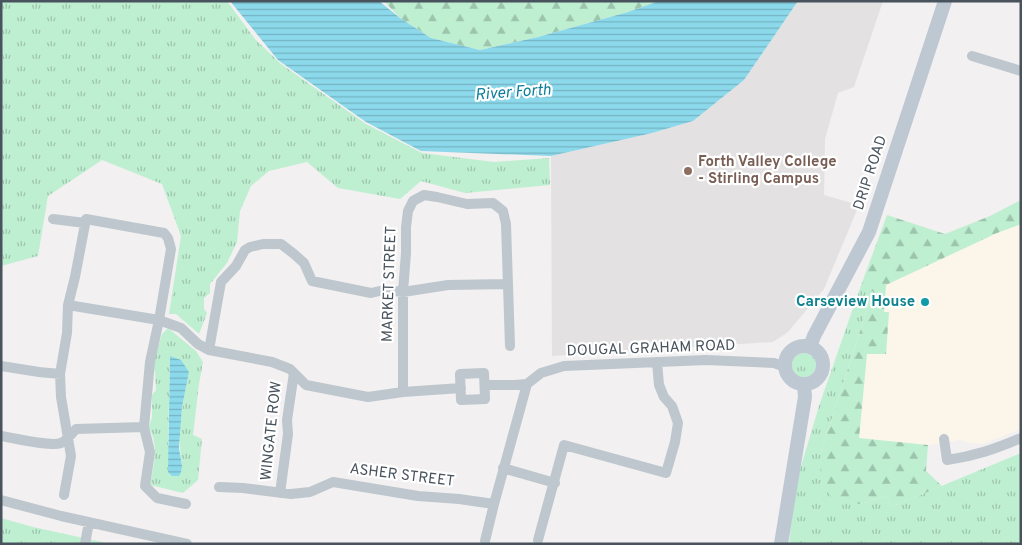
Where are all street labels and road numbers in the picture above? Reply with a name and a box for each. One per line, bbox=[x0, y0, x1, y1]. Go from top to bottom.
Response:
street label: DRIP ROAD bbox=[850, 133, 892, 213]
street label: MARKET STREET bbox=[378, 226, 402, 342]
street label: DOUGAL GRAHAM ROAD bbox=[566, 337, 736, 361]
street label: WINGATE ROW bbox=[257, 380, 287, 482]
street label: ASHER STREET bbox=[348, 460, 456, 492]

